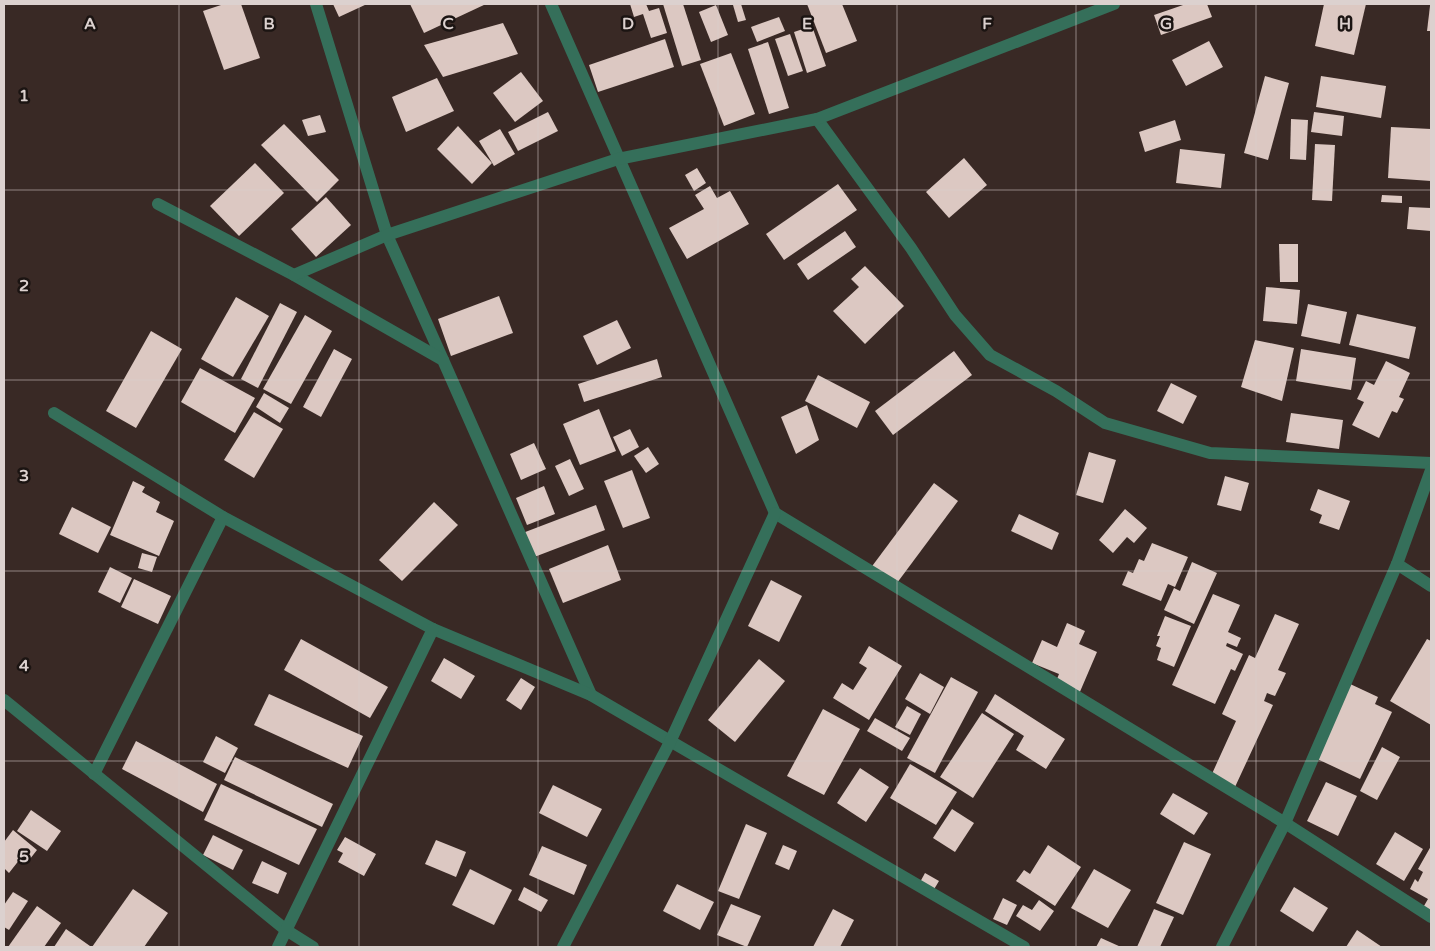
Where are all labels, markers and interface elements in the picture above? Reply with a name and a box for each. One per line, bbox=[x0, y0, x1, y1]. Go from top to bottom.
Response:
text: A bbox=[84, 14, 96, 34]
text: B bbox=[263, 14, 275, 34]
text: C bbox=[442, 14, 454, 34]
text: D bbox=[622, 14, 634, 34]
text: E bbox=[802, 14, 812, 34]
text: F bbox=[982, 14, 992, 34]
text: G bbox=[1160, 14, 1172, 34]
text: H bbox=[1339, 14, 1351, 34]
text: 1 bbox=[19, 86, 29, 106]
text: 2 bbox=[19, 276, 29, 296]
text: 3 bbox=[19, 466, 29, 486]
text: 4 bbox=[19, 656, 29, 676]
text: 5 bbox=[19, 847, 29, 867]

